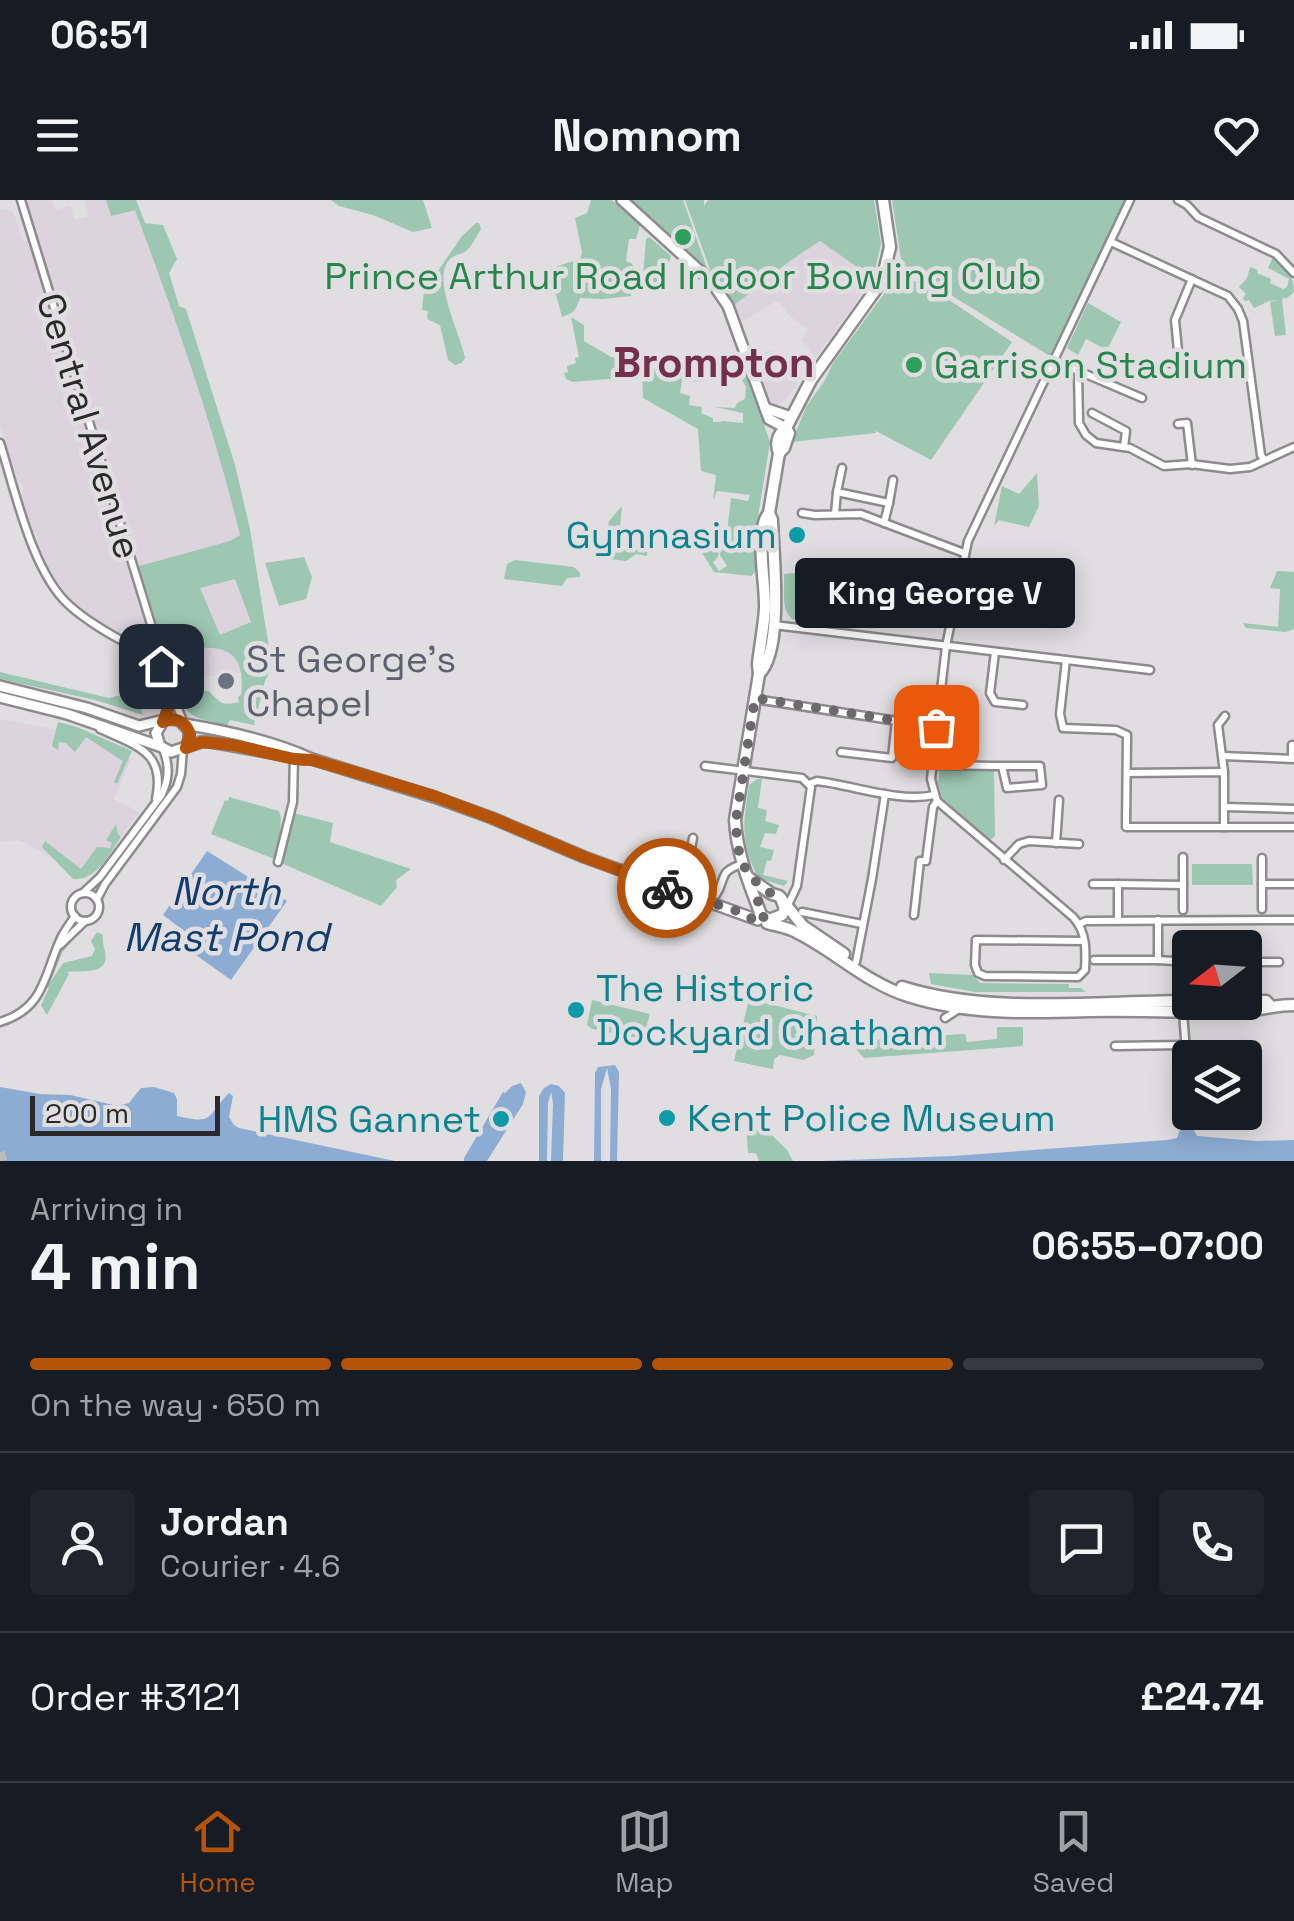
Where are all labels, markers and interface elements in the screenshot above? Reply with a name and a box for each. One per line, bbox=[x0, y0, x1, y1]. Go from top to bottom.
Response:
text: 06:51 bbox=[50, 11, 149, 59]
text: Nomnom bbox=[552, 107, 742, 164]
icon: menu bbox=[30, 108, 85, 163]
icon: heart bbox=[1209, 108, 1264, 163]
marker: Prince Arthur Road Indoor Bowling Club bbox=[672, 226, 694, 248]
place label: Prince Arthur Road Indoor Bowling Club bbox=[324, 252, 1042, 300]
street label: Central Avenue bbox=[26, 287, 152, 565]
district label: Brompton bbox=[613, 336, 815, 389]
place label: Garrison Stadium bbox=[934, 341, 1247, 389]
marker: Garrison Stadium bbox=[903, 354, 925, 376]
place label: Gymnasium bbox=[566, 511, 777, 559]
marker: Gymnasium bbox=[786, 524, 808, 546]
callout: King George V bbox=[796, 557, 1076, 627]
text: King George V bbox=[828, 573, 1042, 613]
pin bbox=[119, 624, 204, 709]
place label: St George's Chapel bbox=[246, 635, 456, 727]
icon: home bbox=[134, 639, 189, 694]
marker: St George's Chapel bbox=[215, 670, 237, 692]
pin bbox=[894, 685, 979, 770]
icon: bag bbox=[909, 700, 964, 755]
courier bbox=[617, 838, 717, 938]
icon: bike bbox=[640, 861, 695, 916]
water label: North Mast Pond bbox=[123, 866, 333, 963]
north arrow bbox=[1172, 930, 1262, 1020]
map controls bbox=[1172, 930, 1262, 1130]
place label: The Historic Dockyard Chatham bbox=[596, 964, 944, 1056]
marker: The Historic Dockyard Chatham bbox=[565, 999, 587, 1021]
button: layers bbox=[1172, 1040, 1262, 1130]
scale bar bbox=[30, 1091, 220, 1136]
place label: Kent Police Museum bbox=[687, 1094, 1056, 1142]
text: 200 m bbox=[45, 1095, 129, 1131]
place label: HMS Gannet bbox=[257, 1095, 481, 1143]
marker: Kent Police Museum bbox=[656, 1107, 678, 1129]
marker: HMS Gannet bbox=[490, 1108, 512, 1130]
text: Arriving in bbox=[30, 1189, 183, 1229]
text: 06:55–07:00 bbox=[1031, 1222, 1264, 1270]
text: 4 min bbox=[30, 1225, 201, 1308]
text: On the way · 650 m bbox=[30, 1385, 321, 1425]
button: person bbox=[30, 1490, 135, 1595]
button: chat bbox=[1029, 1490, 1134, 1595]
button: phone bbox=[1159, 1490, 1264, 1595]
text: Jordan bbox=[160, 1498, 289, 1546]
text: Courier · 4.6 bbox=[160, 1546, 341, 1586]
text: Order #3121 bbox=[30, 1673, 241, 1721]
text: £24.74 bbox=[1140, 1673, 1264, 1721]
tab: Home bbox=[180, 1804, 256, 1900]
tab: Map bbox=[615, 1804, 674, 1900]
tab: Saved bbox=[1033, 1804, 1114, 1900]

